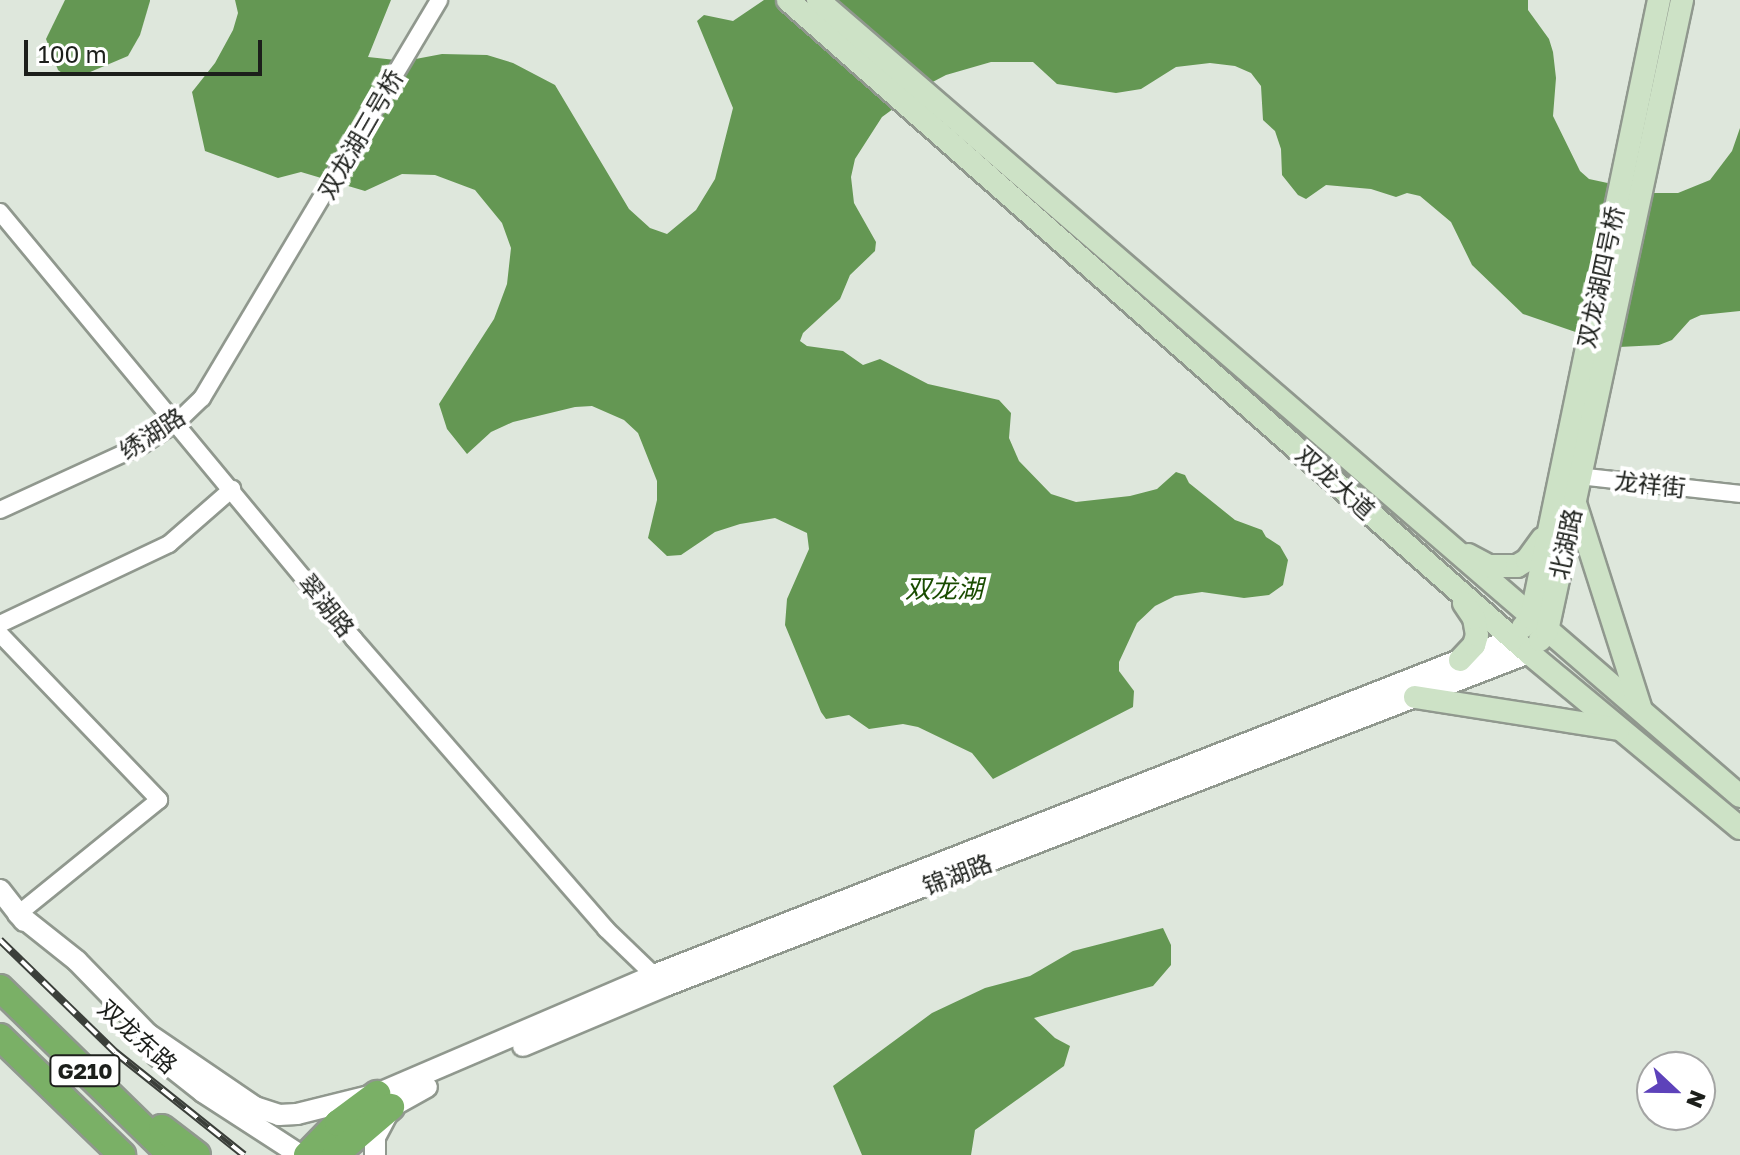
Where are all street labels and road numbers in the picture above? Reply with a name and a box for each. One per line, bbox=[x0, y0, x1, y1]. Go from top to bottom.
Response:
street label: 双龙湖三号桥 bbox=[312, 64, 408, 204]
street label: 双龙湖四号桥 bbox=[1571, 204, 1629, 350]
street label: 绣湖路 bbox=[114, 401, 190, 465]
street label: 双龙大道 bbox=[1291, 439, 1381, 525]
street label: 龙祥街 bbox=[1613, 466, 1687, 502]
street label: 北湖路 bbox=[1543, 506, 1587, 582]
street label: 翠湖路 bbox=[293, 568, 361, 642]
street label: 锦湖路 bbox=[918, 848, 996, 900]
street label: 双龙东路 bbox=[93, 993, 183, 1079]
road number: G210 bbox=[49, 1053, 121, 1089]

